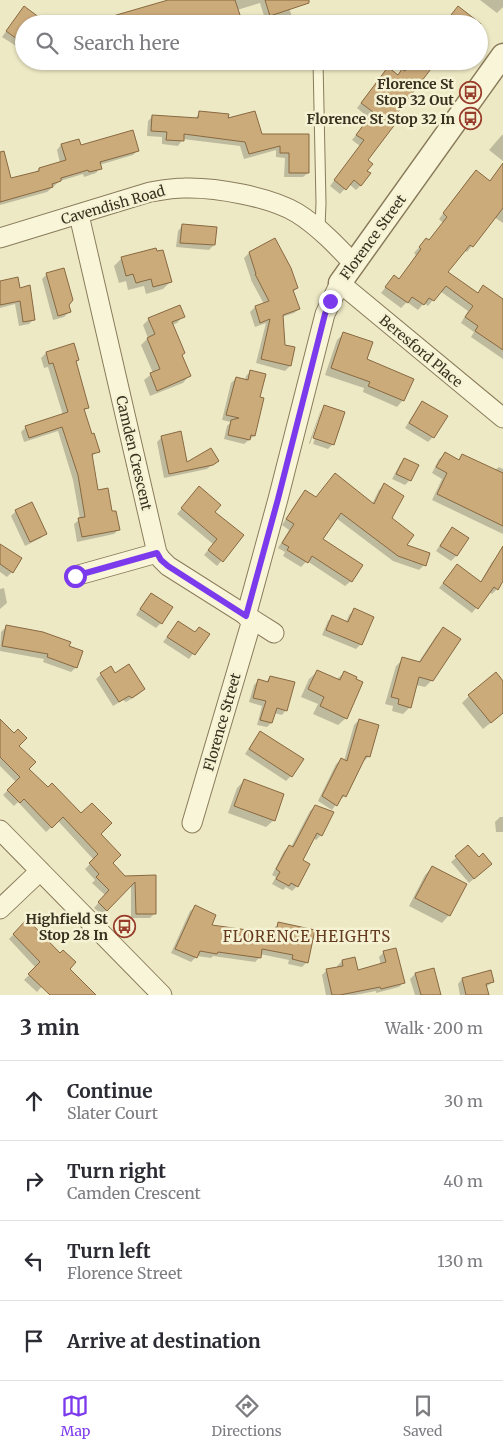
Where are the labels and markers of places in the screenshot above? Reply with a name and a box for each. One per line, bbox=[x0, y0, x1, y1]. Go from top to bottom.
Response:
place label: Florence St Stop 32 Out bbox=[376, 75, 454, 109]
bus stop icon: Florence St Stop 32 Out bbox=[458, 80, 482, 104]
bus stop icon: Florence St Stop 32 In bbox=[459, 107, 483, 131]
place label: Florence St Stop 32 In bbox=[307, 110, 455, 128]
place label: Highfield St Stop 28 In bbox=[26, 910, 108, 944]
bus stop icon: Highfield St Stop 28 In bbox=[112, 915, 136, 939]

